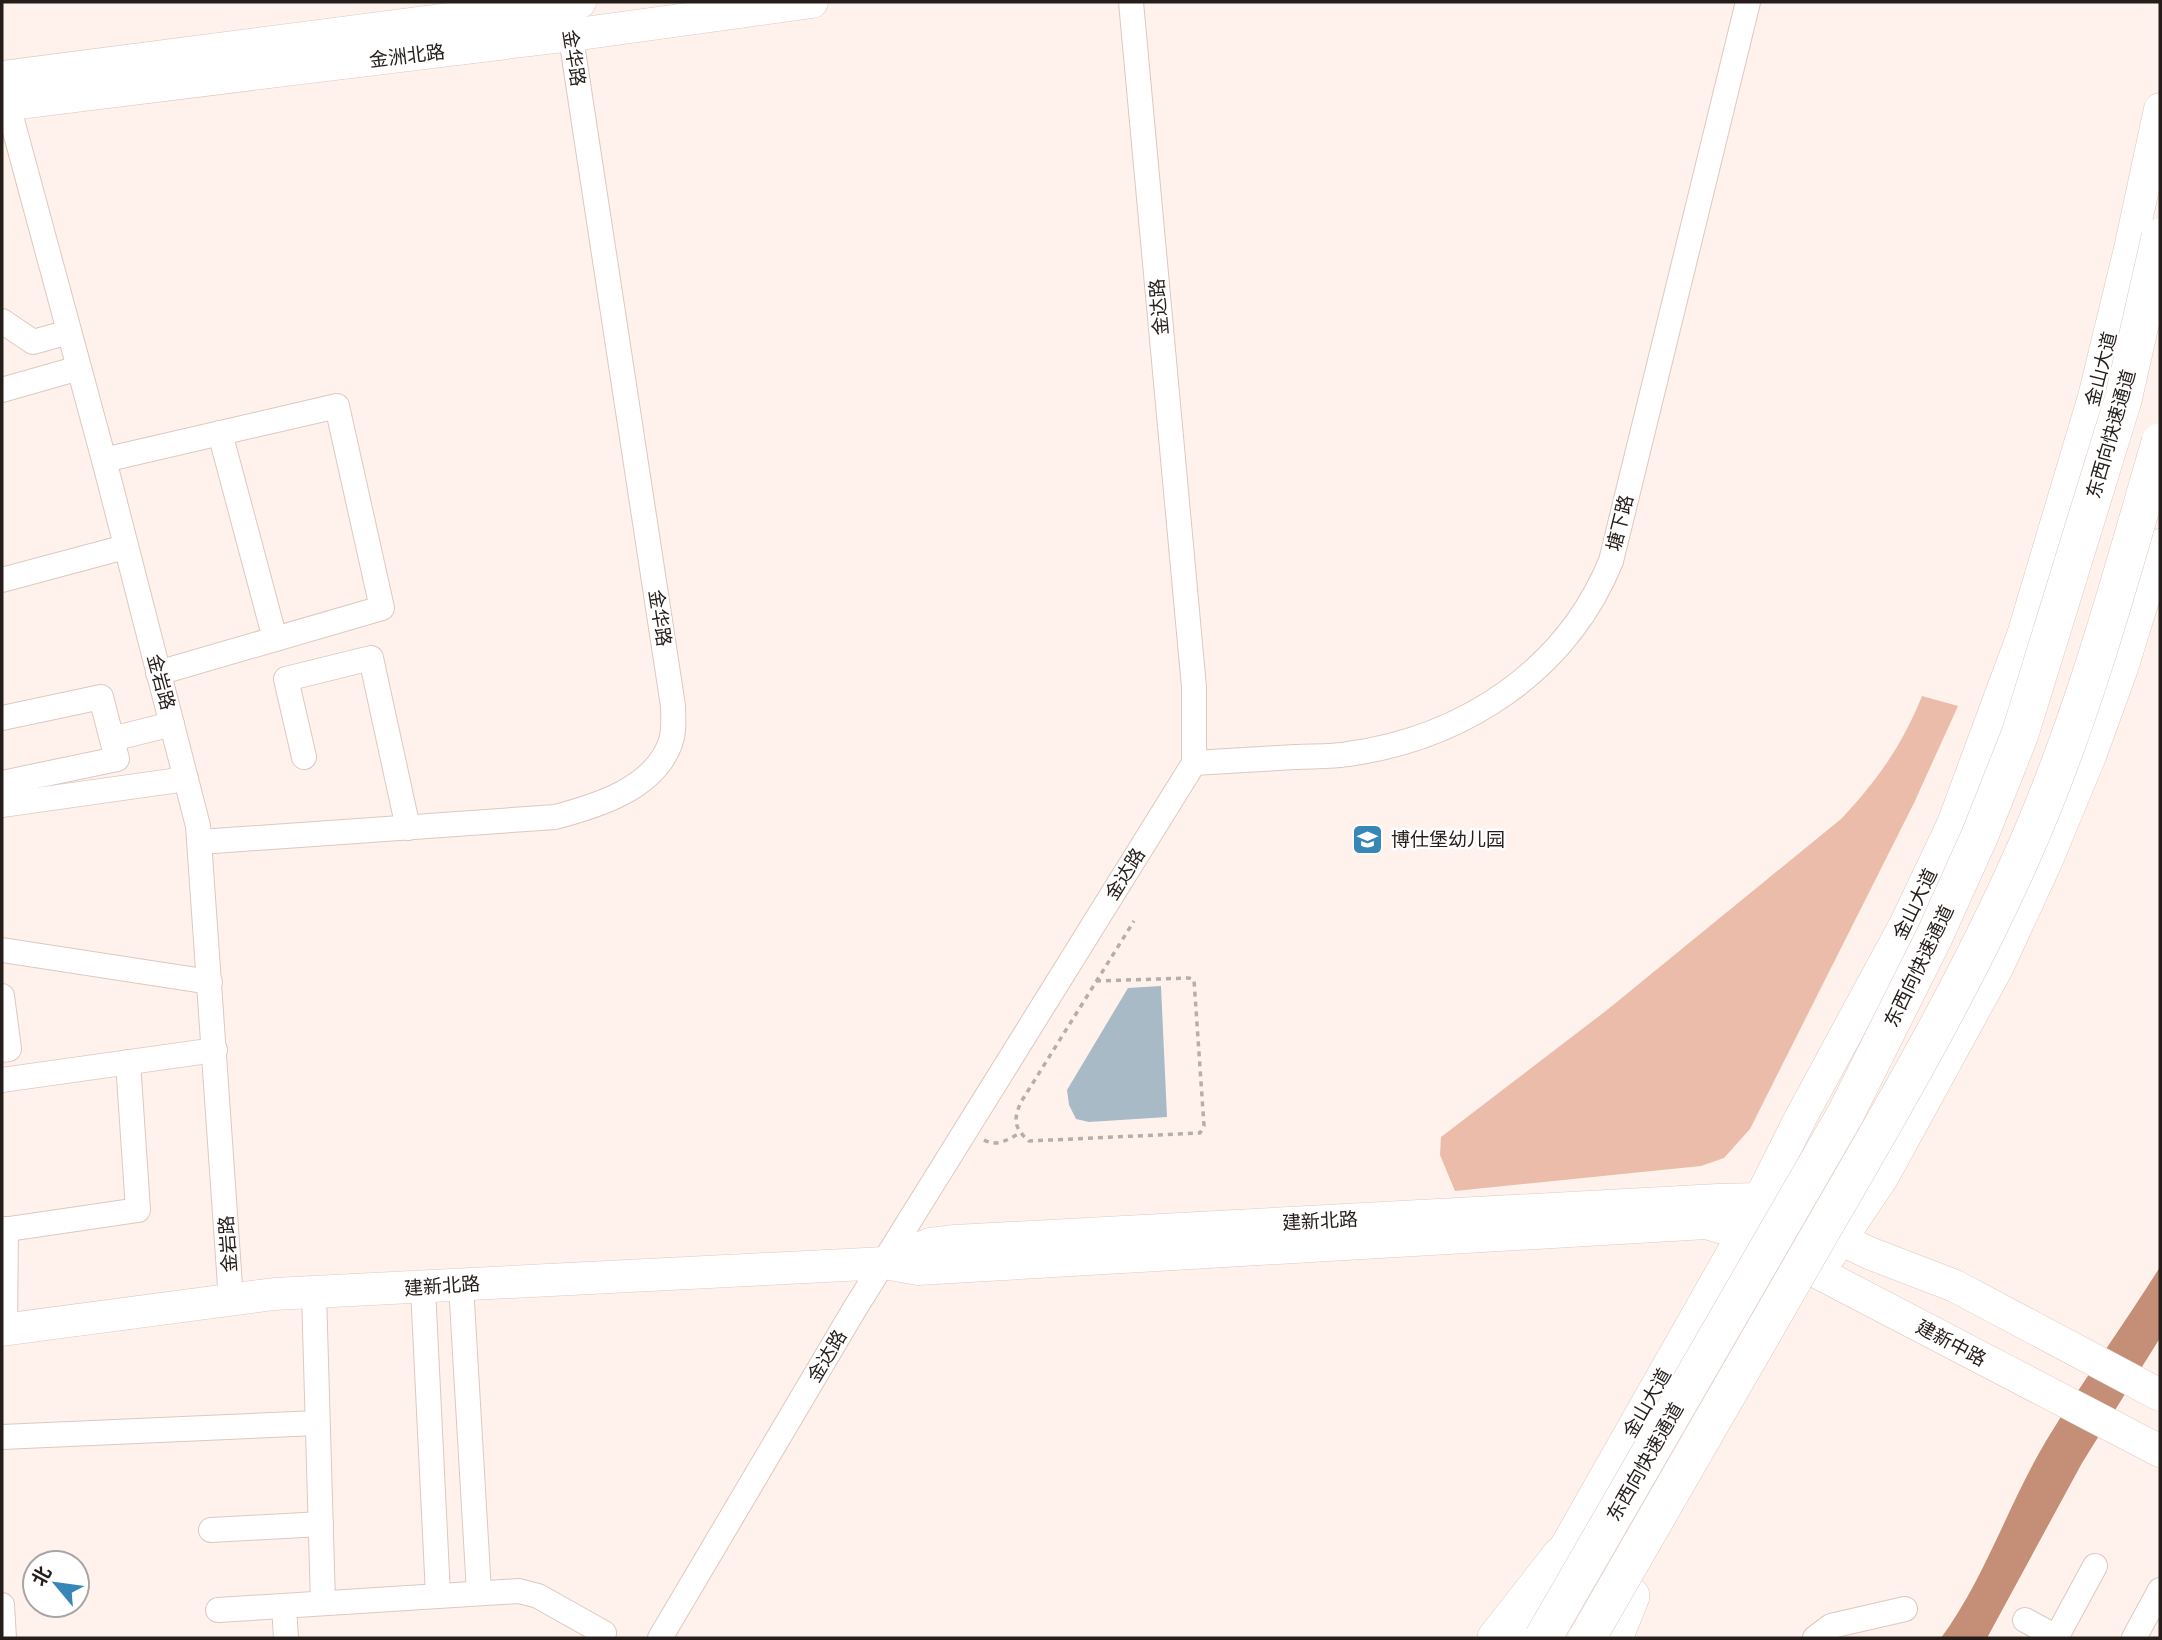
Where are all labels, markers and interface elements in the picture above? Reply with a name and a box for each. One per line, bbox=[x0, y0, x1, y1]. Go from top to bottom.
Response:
street label: 金华路 bbox=[556, 28, 592, 88]
street label: 金洲北路 bbox=[368, 38, 446, 74]
street label: 金达路 bbox=[1143, 277, 1175, 337]
street label: 金山大道 bbox=[2079, 329, 2123, 409]
street label: 东西向快速通道 bbox=[2080, 366, 2142, 502]
street label: 塘下路 bbox=[1600, 492, 1640, 554]
street label: 金华路 bbox=[642, 588, 678, 648]
street label: 金岩路 bbox=[141, 651, 181, 713]
school or university icon: 博仕堡幼儿园 bbox=[1351, 822, 1385, 856]
place label: 博仕堡幼儿园 bbox=[1391, 826, 1505, 853]
street label: 金达路 bbox=[1098, 843, 1152, 905]
street label: 金山大道 bbox=[1886, 864, 1944, 944]
street label: 东西向快速通道 bbox=[1878, 900, 1960, 1032]
street label: 建新北路 bbox=[1281, 1206, 1359, 1236]
street label: 金岩路 bbox=[213, 1215, 243, 1273]
street label: 建新北路 bbox=[403, 1270, 481, 1302]
street label: 建新中路 bbox=[1911, 1313, 1991, 1373]
street label: 金达路 bbox=[801, 1325, 853, 1387]
street label: 金山大道 bbox=[1616, 1363, 1678, 1443]
street label: 东西向快速通道 bbox=[1600, 1398, 1690, 1526]
north arrow bbox=[21, 1549, 91, 1619]
text: 北 bbox=[25, 1561, 58, 1591]

